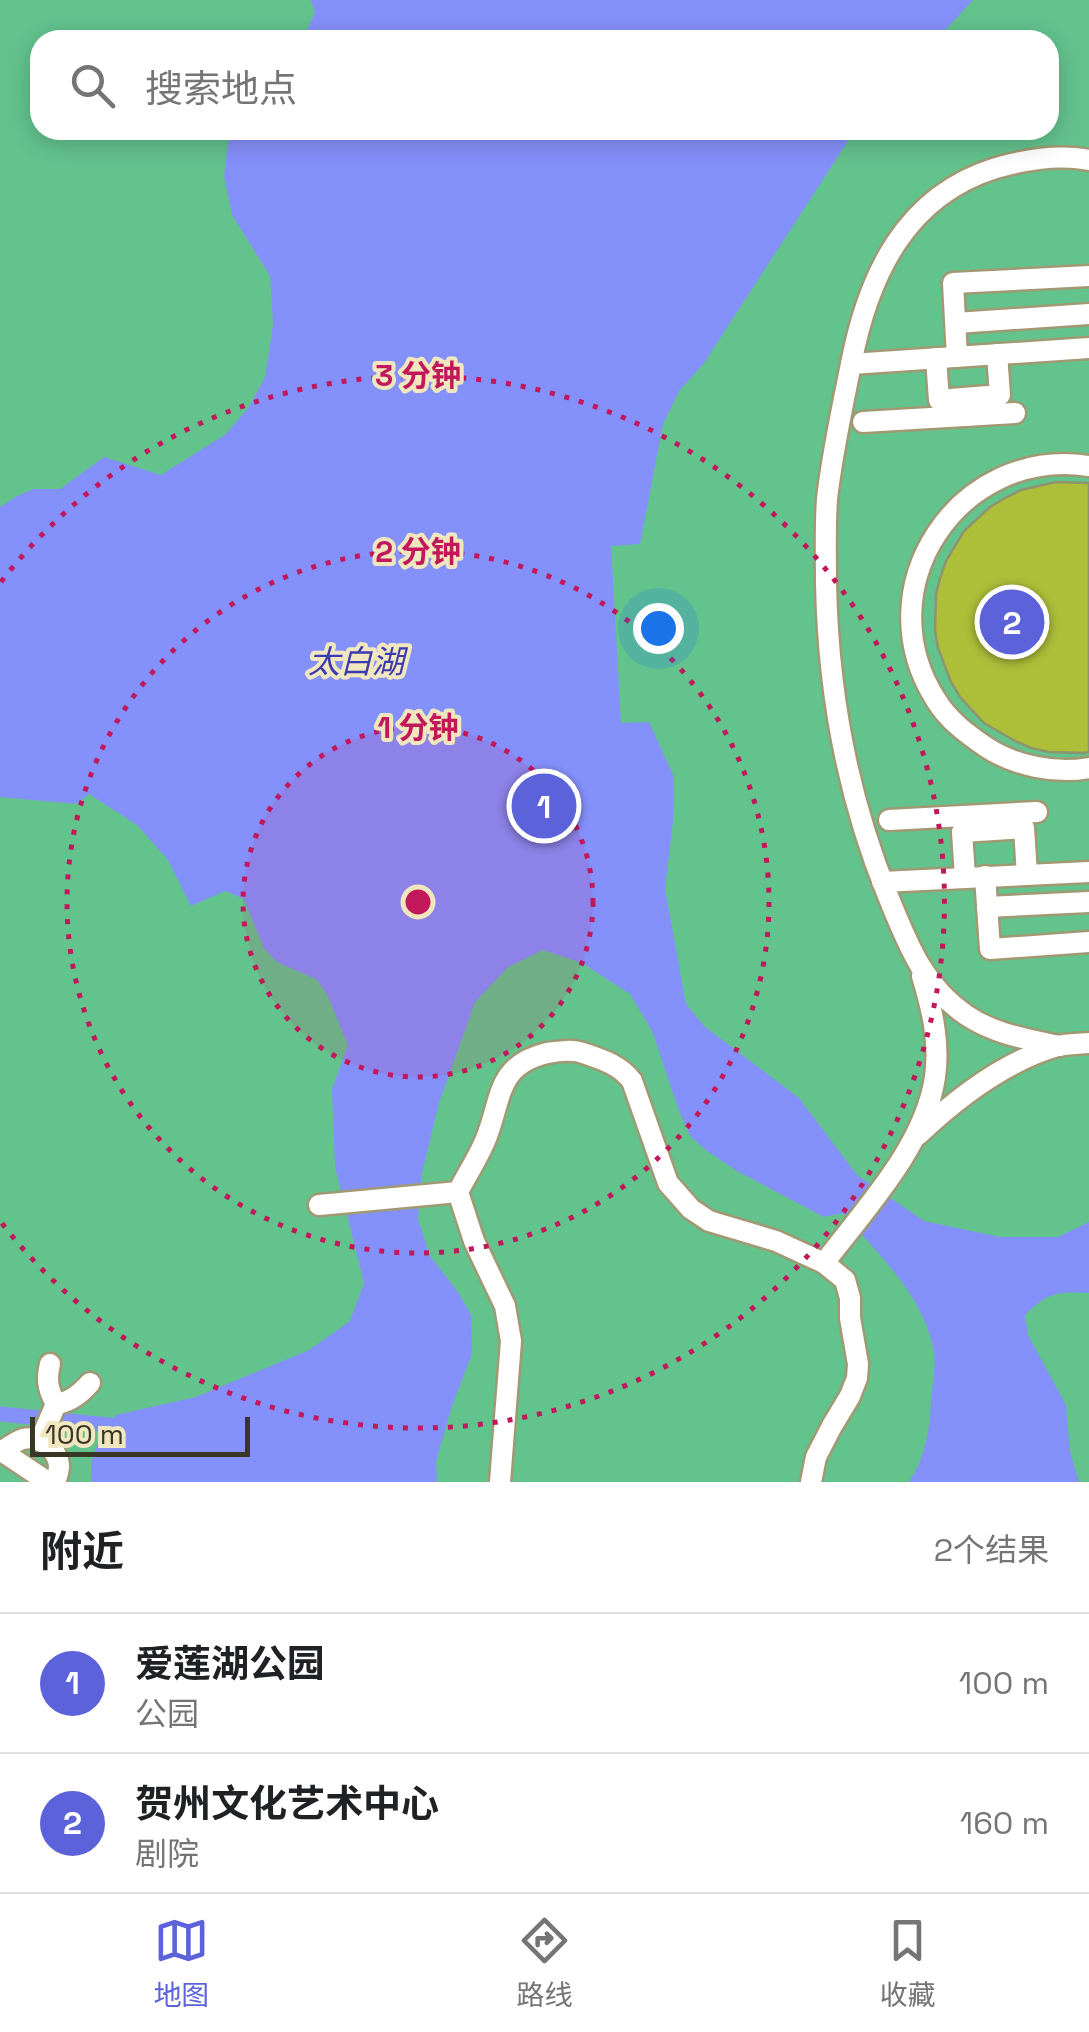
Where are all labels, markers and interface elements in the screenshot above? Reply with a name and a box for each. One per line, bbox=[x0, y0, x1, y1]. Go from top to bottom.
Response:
search box bbox=[30, 30, 1059, 140]
icon: search bbox=[65, 58, 120, 113]
text: 搜索地点 bbox=[145, 65, 297, 113]
text: 3 分钟 bbox=[375, 356, 461, 395]
text: 2 分钟 bbox=[375, 532, 461, 571]
pin: 2 bbox=[980, 584, 1044, 660]
your location bbox=[633, 603, 684, 654]
water label: 太白湖 bbox=[308, 642, 409, 682]
text: 1 分钟 bbox=[377, 708, 459, 747]
pin: 1 bbox=[512, 768, 576, 844]
centre of rings bbox=[400, 884, 436, 920]
scale bar bbox=[30, 1412, 250, 1456]
text: 100 m bbox=[45, 1416, 124, 1452]
text: 附近 bbox=[40, 1525, 124, 1578]
text: 2个结果 bbox=[934, 1530, 1049, 1570]
text: 爱莲湖公园 bbox=[135, 1640, 325, 1688]
text: 1 bbox=[65, 1663, 80, 1703]
text: 100 m bbox=[959, 1663, 1049, 1703]
text: 公园 bbox=[135, 1694, 199, 1734]
text: 贺州文化艺术中心 bbox=[135, 1780, 439, 1828]
text: 2 bbox=[63, 1803, 82, 1843]
text: 160 m bbox=[960, 1803, 1049, 1843]
text: 剧院 bbox=[135, 1834, 199, 1874]
tab: 地图 bbox=[153, 1913, 210, 2013]
tab: 路线 bbox=[516, 1913, 573, 2013]
tab: 收藏 bbox=[879, 1913, 936, 2013]

